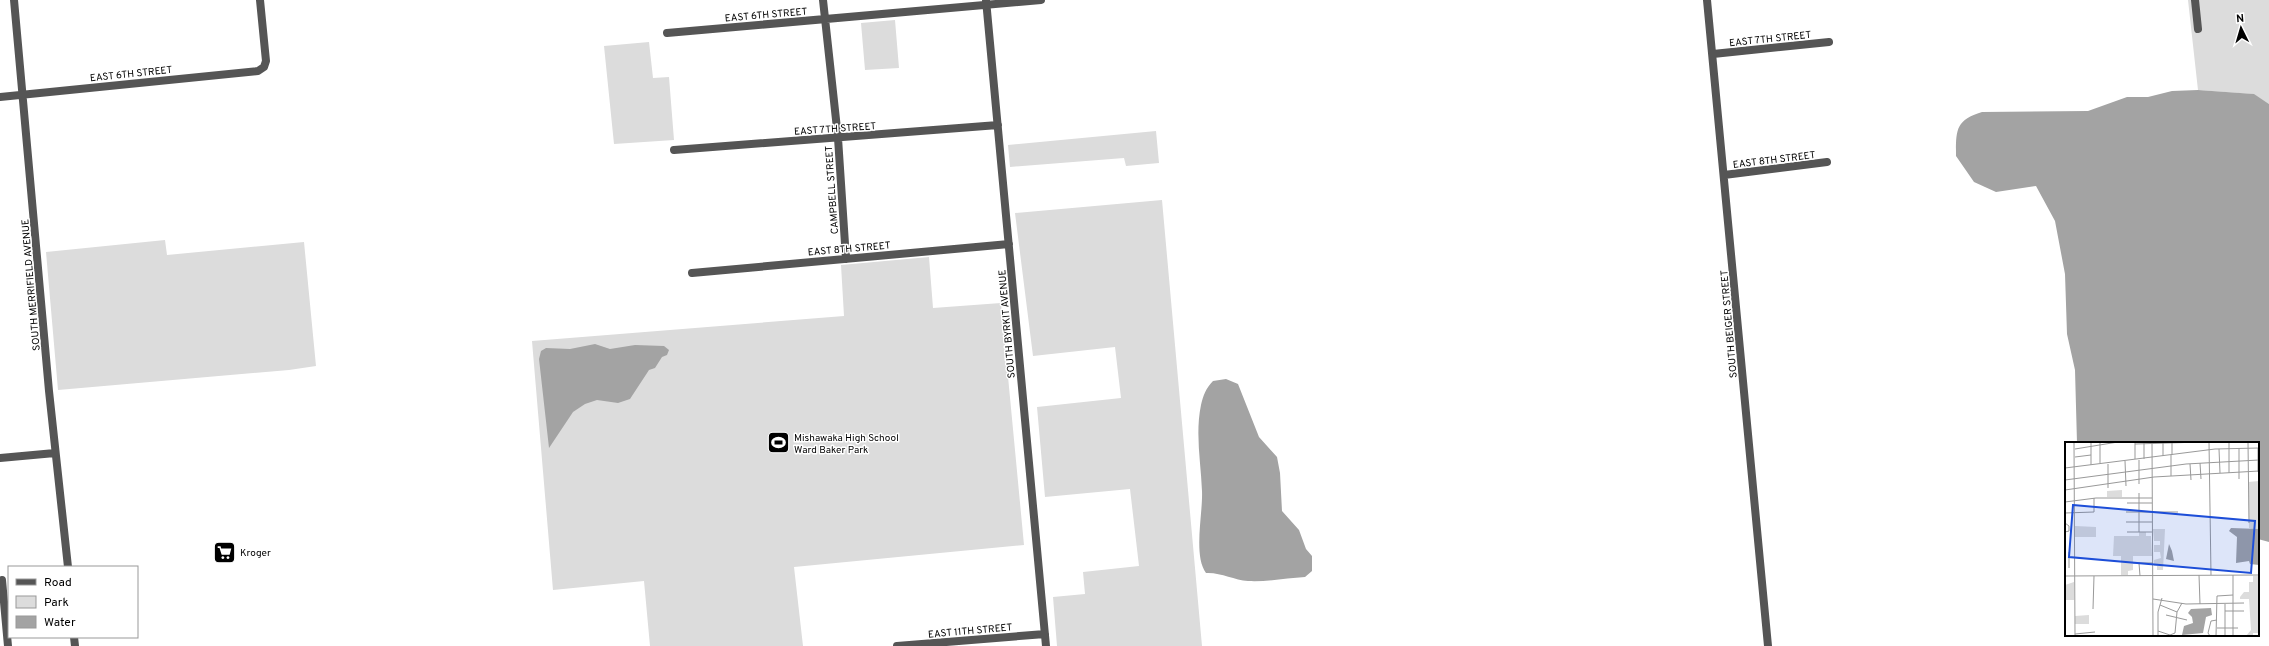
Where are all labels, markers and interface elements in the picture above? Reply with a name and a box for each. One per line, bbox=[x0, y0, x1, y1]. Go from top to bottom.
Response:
street label: EAST 6TH STREET bbox=[724, 5, 808, 26]
north arrow bbox=[2221, 8, 2261, 48]
text: N bbox=[2236, 12, 2245, 26]
street label: EAST 7TH STREET bbox=[1728, 29, 1812, 50]
street label: EAST 6TH STREET bbox=[89, 64, 173, 85]
street label: EAST 7TH STREET bbox=[794, 120, 877, 139]
street label: CAMPBELL STREET bbox=[823, 145, 842, 235]
street label: EAST 8TH STREET bbox=[1732, 149, 1816, 172]
street label: SOUTH MERRIFIELD AVENUE bbox=[19, 218, 44, 351]
street label: EAST 8TH STREET bbox=[807, 239, 891, 260]
street label: SOUTH BYRKIT AVENUE bbox=[996, 269, 1019, 379]
street label: SOUTH BEIGER STREET bbox=[1718, 269, 1741, 378]
sports icon: Mishawaka High School Ward Baker Park bbox=[765, 430, 791, 456]
place label: Mishawaka High School Ward Baker Park bbox=[794, 432, 899, 457]
inset map bbox=[2065, 442, 2259, 636]
supermarket icon: Kroger bbox=[212, 539, 238, 565]
place label: Kroger bbox=[240, 547, 271, 560]
legend bbox=[8, 566, 138, 638]
text: Road bbox=[44, 575, 72, 591]
text: Park bbox=[44, 595, 69, 611]
text: Water bbox=[44, 615, 76, 631]
street label: EAST 11TH STREET bbox=[927, 621, 1013, 642]

